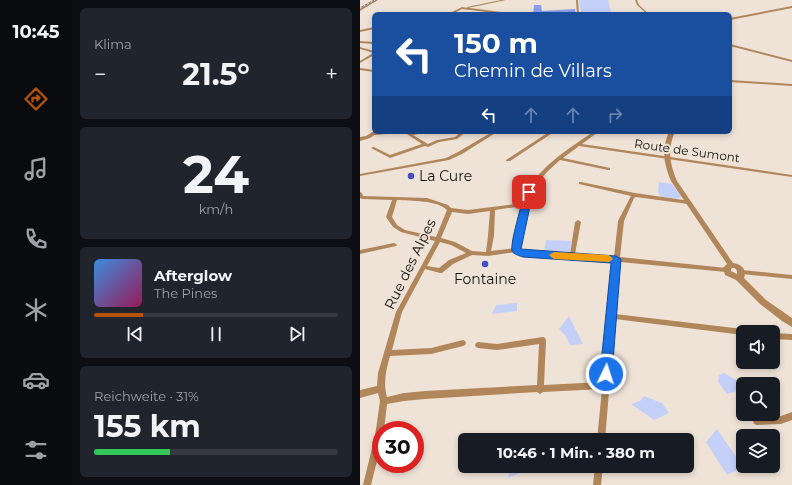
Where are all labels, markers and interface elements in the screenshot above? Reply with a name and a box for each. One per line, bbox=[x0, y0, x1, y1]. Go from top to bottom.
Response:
text: 10:45 bbox=[12, 21, 60, 43]
text: 150 m bbox=[454, 26, 538, 60]
icon: left bbox=[388, 28, 440, 80]
text: Klima bbox=[94, 36, 132, 52]
text: 21.5° bbox=[182, 56, 250, 93]
text: Chemin de Villars bbox=[454, 60, 612, 82]
text: − bbox=[94, 61, 107, 88]
text: + bbox=[325, 61, 338, 88]
icon: directions bbox=[22, 85, 50, 113]
icon: left bbox=[478, 104, 500, 126]
icon: ahead bbox=[520, 104, 542, 126]
icon: ahead bbox=[562, 104, 584, 126]
icon: right bbox=[604, 104, 626, 126]
street label: Route de Sumont bbox=[633, 136, 741, 165]
text: 24 bbox=[183, 143, 249, 206]
icon: music bbox=[22, 155, 50, 183]
place label: La Cure bbox=[419, 167, 472, 185]
marker: La Cure bbox=[406, 171, 416, 181]
pin bbox=[512, 175, 546, 209]
icon: arrive bbox=[518, 181, 540, 203]
text: km/h bbox=[199, 201, 233, 217]
street label: Rue des Alpes bbox=[380, 216, 440, 312]
icon: phone bbox=[22, 225, 50, 253]
marker: Fontaine bbox=[480, 259, 490, 269]
text: Afterglow bbox=[154, 266, 232, 285]
place label: Fontaine bbox=[454, 270, 516, 288]
text: The Pines bbox=[154, 285, 217, 301]
icon: climate bbox=[22, 296, 50, 324]
icon: previous bbox=[124, 323, 146, 345]
icon: pause bbox=[205, 323, 227, 345]
icon: next bbox=[286, 323, 308, 345]
map controls bbox=[736, 325, 780, 473]
button: sound bbox=[736, 325, 780, 369]
position arrow bbox=[585, 353, 627, 395]
icon: car bbox=[22, 366, 50, 394]
button: search bbox=[736, 377, 780, 421]
text: Reichweite · 31% bbox=[94, 388, 199, 404]
text: 155 km bbox=[94, 408, 201, 445]
speed limit sign: 30 bbox=[372, 421, 424, 473]
button: layers bbox=[736, 429, 780, 473]
icon: filters bbox=[22, 436, 50, 464]
text: 10:46 · 1 Min. · 380 m bbox=[497, 443, 655, 462]

